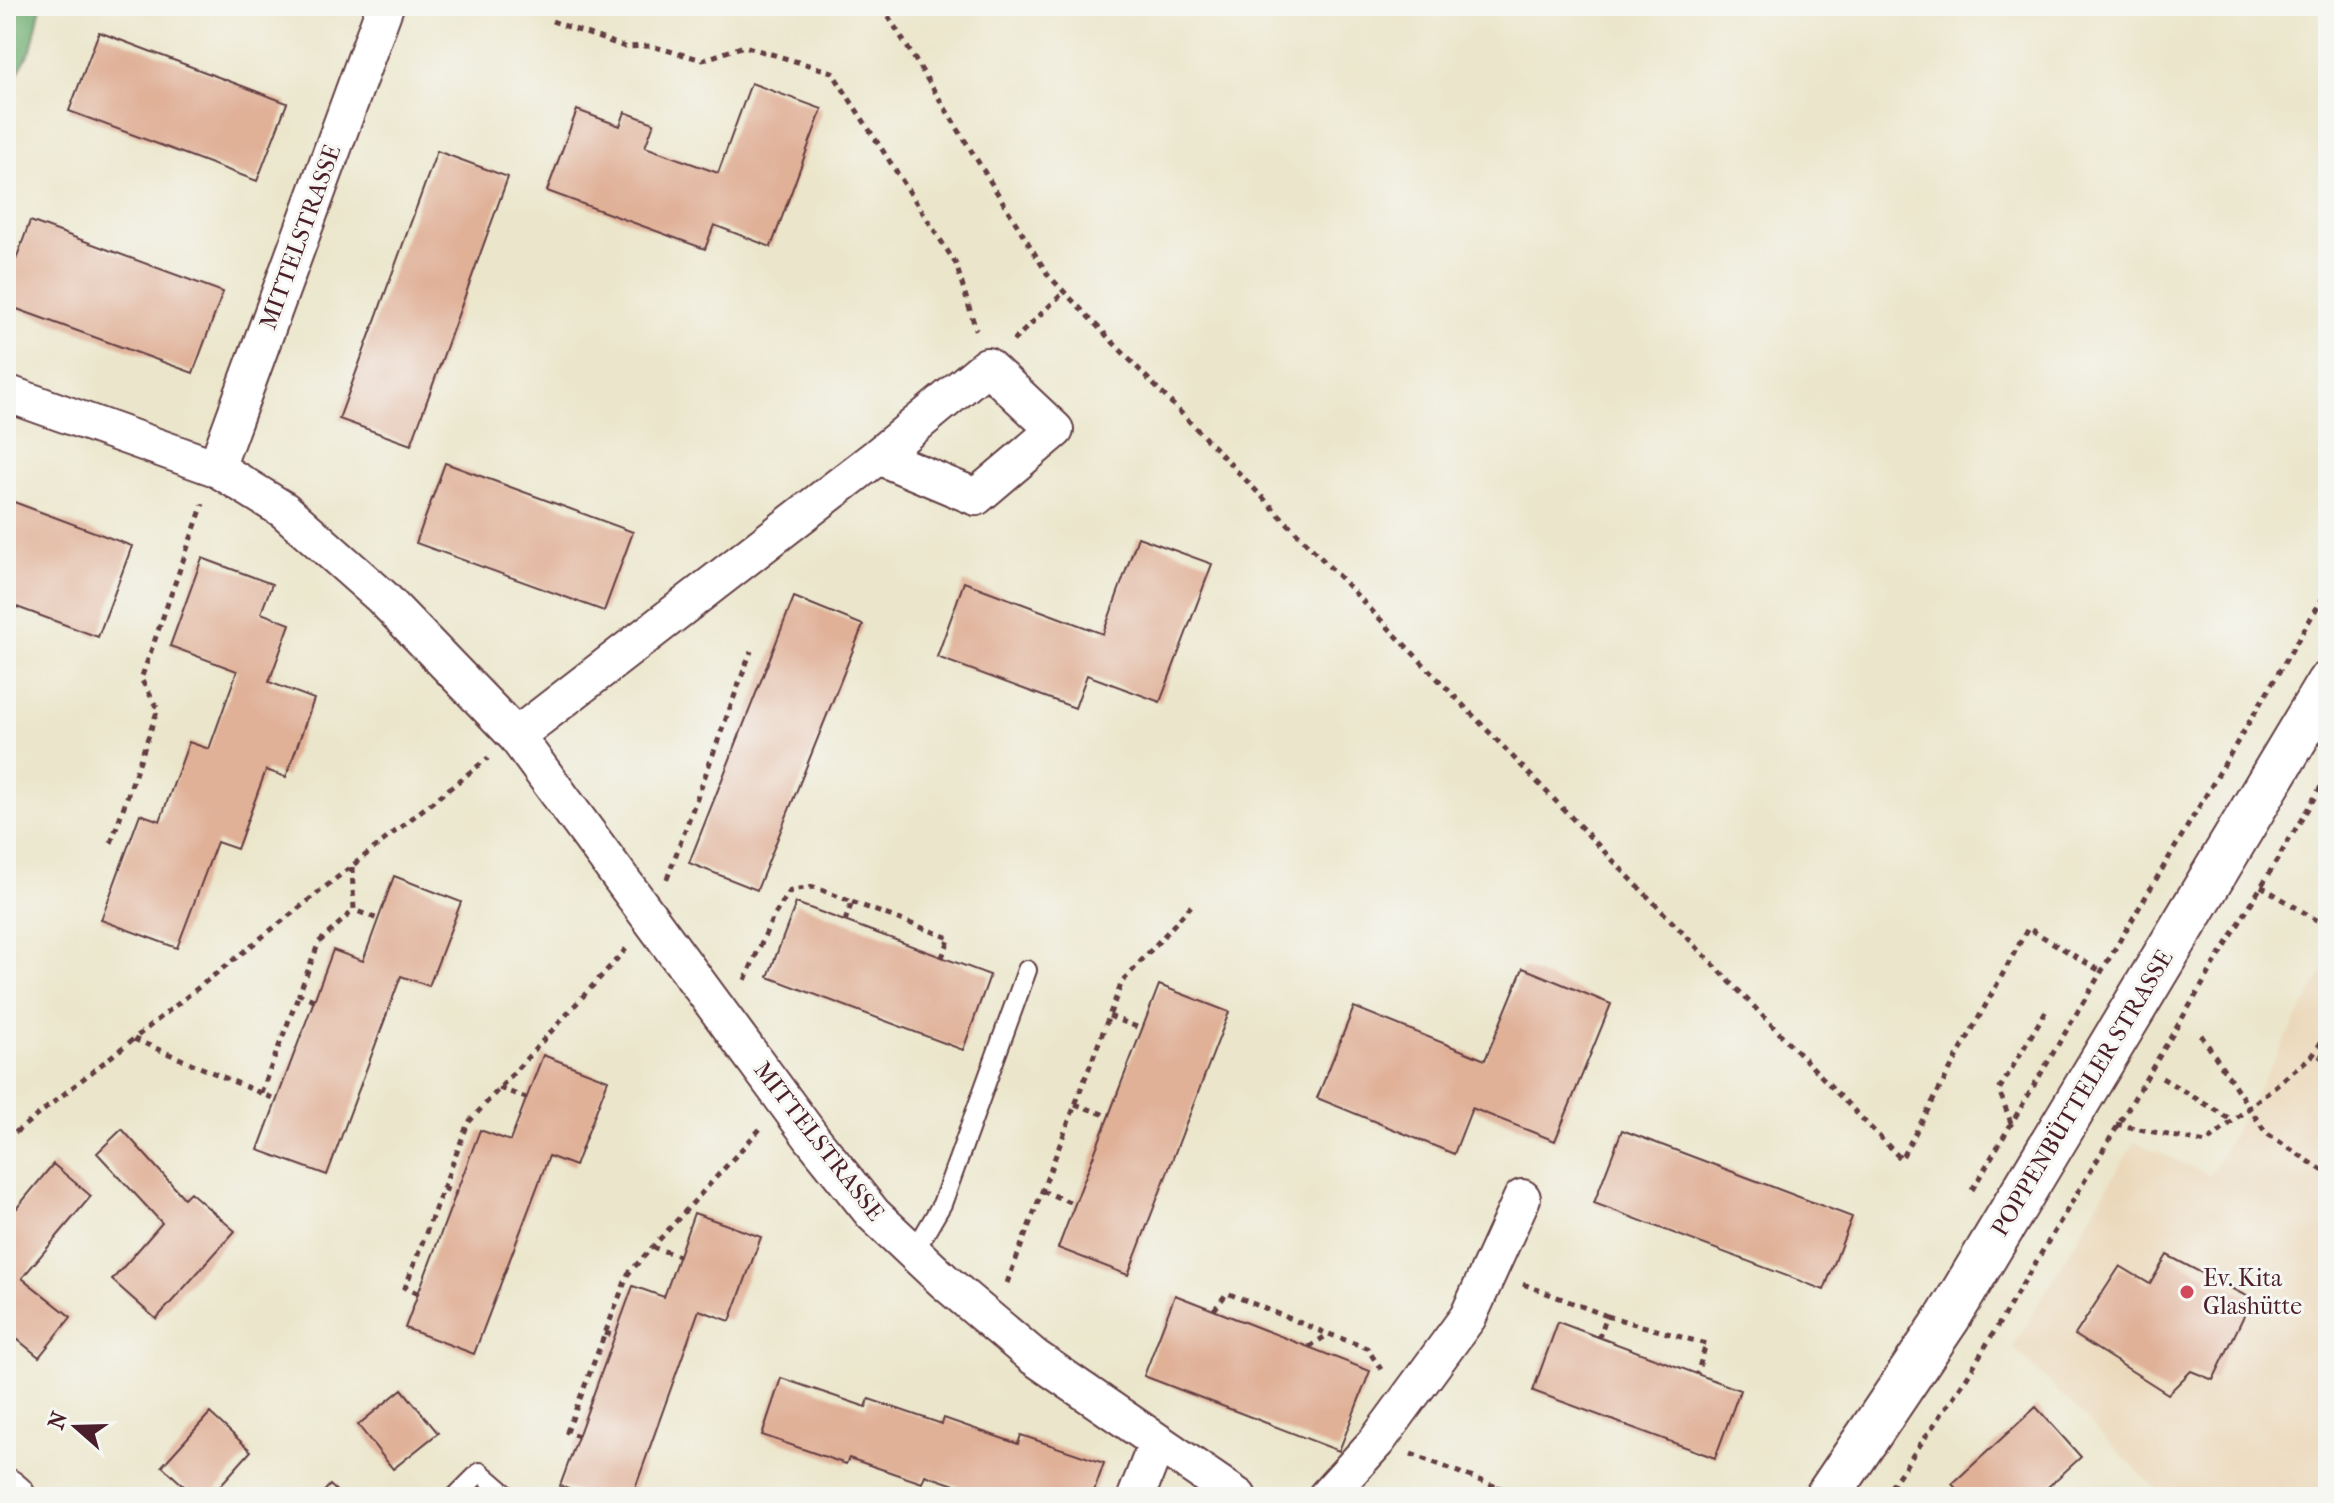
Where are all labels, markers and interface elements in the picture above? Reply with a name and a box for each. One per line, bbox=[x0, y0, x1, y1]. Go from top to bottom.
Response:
street label: MITTELSTRASSE bbox=[254, 141, 346, 333]
street label: POPPENBÜTTELER STRASSE bbox=[1984, 944, 2179, 1241]
street label: MITTELSTRASSE bbox=[748, 1056, 890, 1226]
place label: Ev. Kita Glashütte bbox=[2203, 1264, 2302, 1320]
marker: Ev. Kita Glashütte bbox=[2178, 1283, 2196, 1301]
north arrow bbox=[36, 1387, 116, 1467]
text: N bbox=[43, 1408, 73, 1433]

